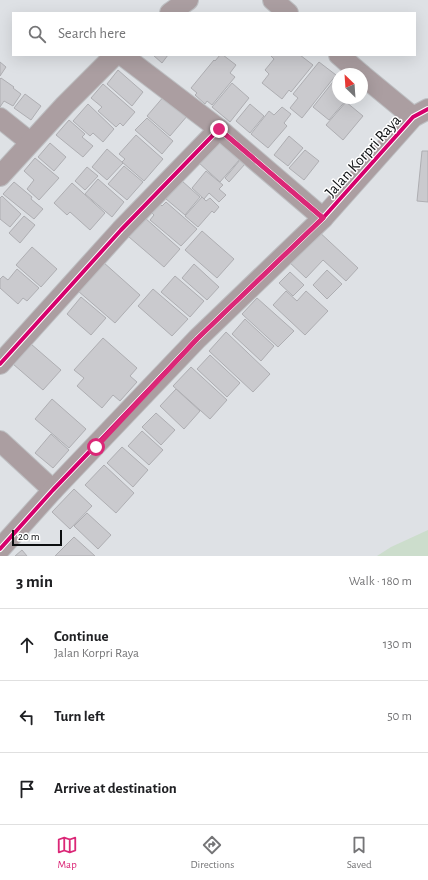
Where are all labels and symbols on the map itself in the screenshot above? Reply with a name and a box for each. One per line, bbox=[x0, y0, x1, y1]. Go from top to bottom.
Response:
north arrow bbox=[332, 68, 368, 104]
street label: Jalan Korpri Raya bbox=[322, 112, 405, 201]
route end bbox=[210, 120, 228, 138]
route start bbox=[87, 438, 105, 456]
scale bar bbox=[12, 528, 62, 547]

